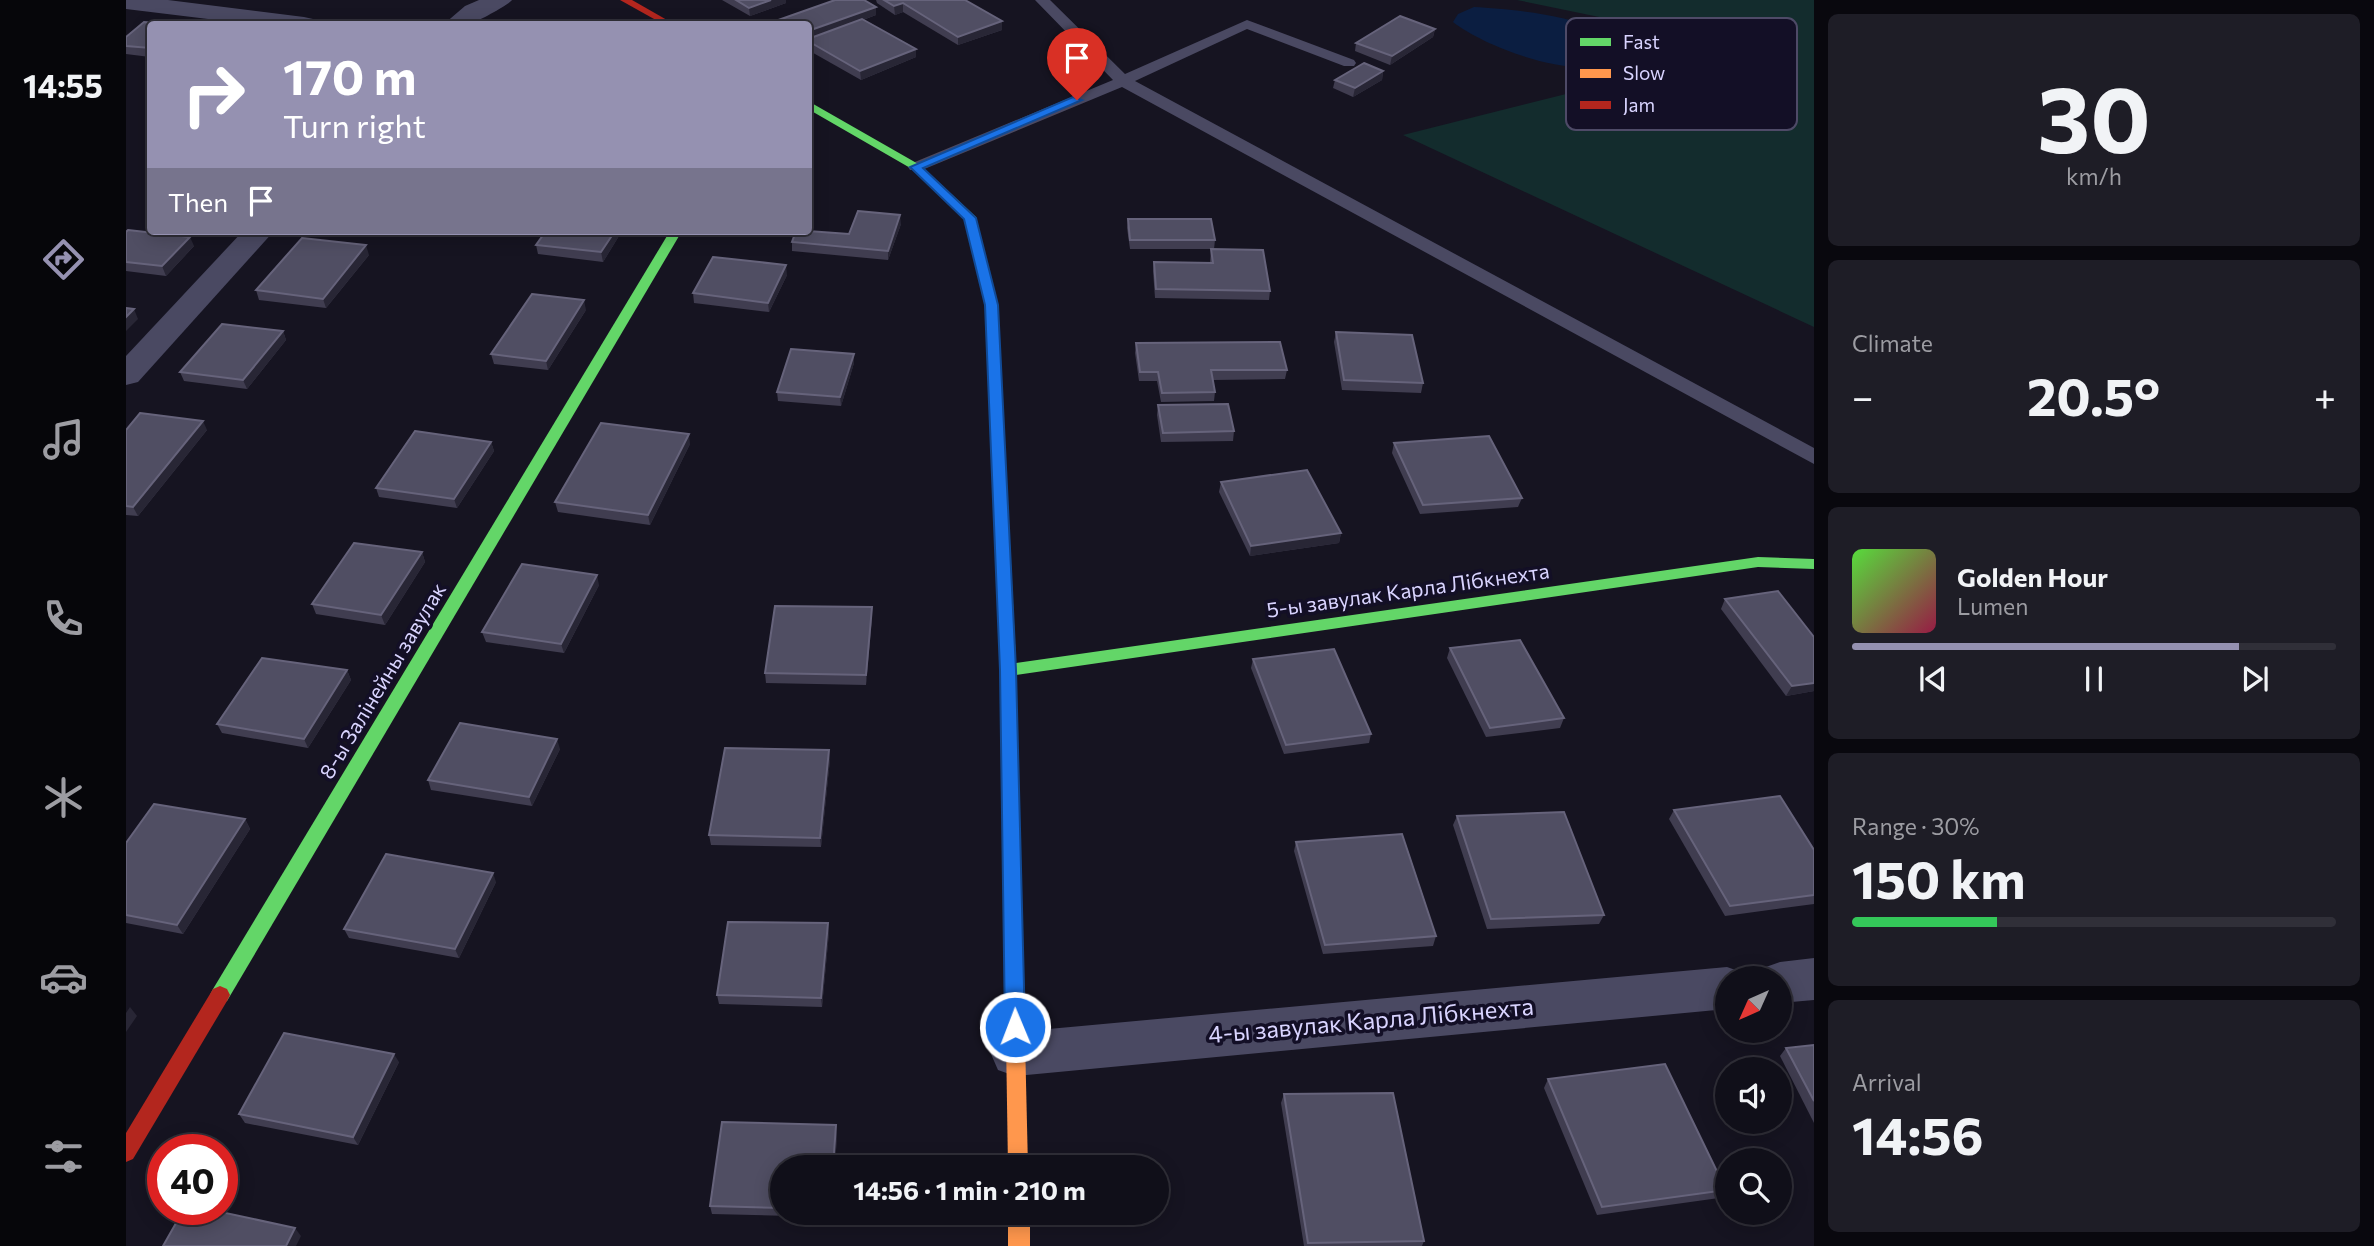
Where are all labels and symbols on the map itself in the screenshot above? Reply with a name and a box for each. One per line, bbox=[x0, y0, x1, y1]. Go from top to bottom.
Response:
legend bbox=[1566, 18, 1797, 130]
pin bbox=[1047, 28, 1107, 100]
text: Fast bbox=[1623, 30, 1660, 53]
text: Slow bbox=[1623, 61, 1665, 84]
text: Jam bbox=[1623, 93, 1655, 116]
street label: 5-ы завулак Карла Лібкнехта bbox=[1265, 557, 1551, 622]
street label: 8-ы Залінейны завулак bbox=[313, 578, 450, 783]
north arrow bbox=[1715, 966, 1792, 1043]
position arrow bbox=[978, 990, 1052, 1064]
street label: 4-ы завулак Карла Лібкнехта bbox=[1207, 991, 1535, 1048]
speed limit sign: 40 bbox=[147, 1134, 238, 1225]

